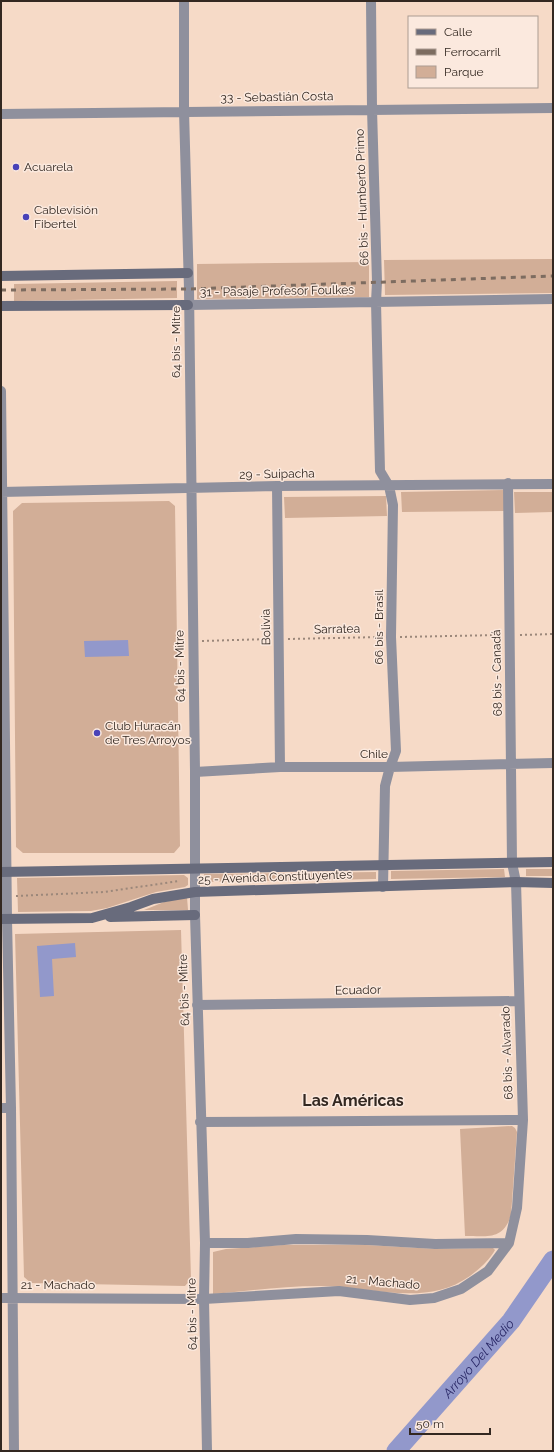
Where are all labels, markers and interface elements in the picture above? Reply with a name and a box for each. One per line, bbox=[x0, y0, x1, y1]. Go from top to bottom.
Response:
legend bbox=[408, 16, 538, 88]
text: Calle bbox=[444, 25, 472, 39]
text: Ferrocarril bbox=[444, 45, 501, 59]
text: Parque bbox=[444, 65, 484, 79]
street label: 33 - Sebastián Costa bbox=[220, 89, 334, 105]
street label: 66 bis - Humberto Primo bbox=[353, 128, 371, 266]
place label: Acuarela bbox=[24, 160, 73, 174]
marker: Acuarela bbox=[11, 162, 21, 172]
place label: Cablevisión Fibertel bbox=[34, 203, 98, 231]
marker: Cablevisión Fibertel bbox=[21, 212, 31, 222]
street label: 31 - Pasaje Profesor Foulkes bbox=[200, 283, 354, 299]
street label: 64 bis - Mitre bbox=[169, 306, 183, 378]
street label: 29 - Suipacha bbox=[239, 466, 315, 482]
street label: 66 bis - Brasil bbox=[372, 589, 386, 664]
street label: Bolivia bbox=[259, 609, 273, 645]
street label: Sarratea bbox=[314, 622, 360, 636]
street label: 64 bis - Mitre bbox=[172, 630, 188, 702]
street label: 68 bis - Canadá bbox=[489, 630, 505, 716]
place label: Club Huracán de Tres Arroyos bbox=[105, 719, 191, 747]
marker: Club Huracán de Tres Arroyos bbox=[92, 728, 102, 738]
street label: Chile bbox=[360, 747, 388, 761]
street label: 25 - Avenida Constituyentes bbox=[198, 867, 352, 887]
street label: 64 bis - Mitre bbox=[176, 954, 192, 1026]
street label: Ecuador bbox=[335, 983, 382, 997]
street label: 68 bis - Alvarado bbox=[498, 1006, 516, 1100]
district label: Las Américas bbox=[302, 1091, 404, 1110]
street label: 21 - Machado bbox=[345, 1272, 421, 1292]
street label: 21 - Machado bbox=[21, 1278, 95, 1292]
street label: 64 bis - Mitre bbox=[184, 1278, 200, 1350]
water label: Arroyo Del Medio bbox=[439, 1316, 517, 1401]
scale bar bbox=[410, 1410, 490, 1436]
text: 50 m bbox=[416, 1417, 444, 1431]

